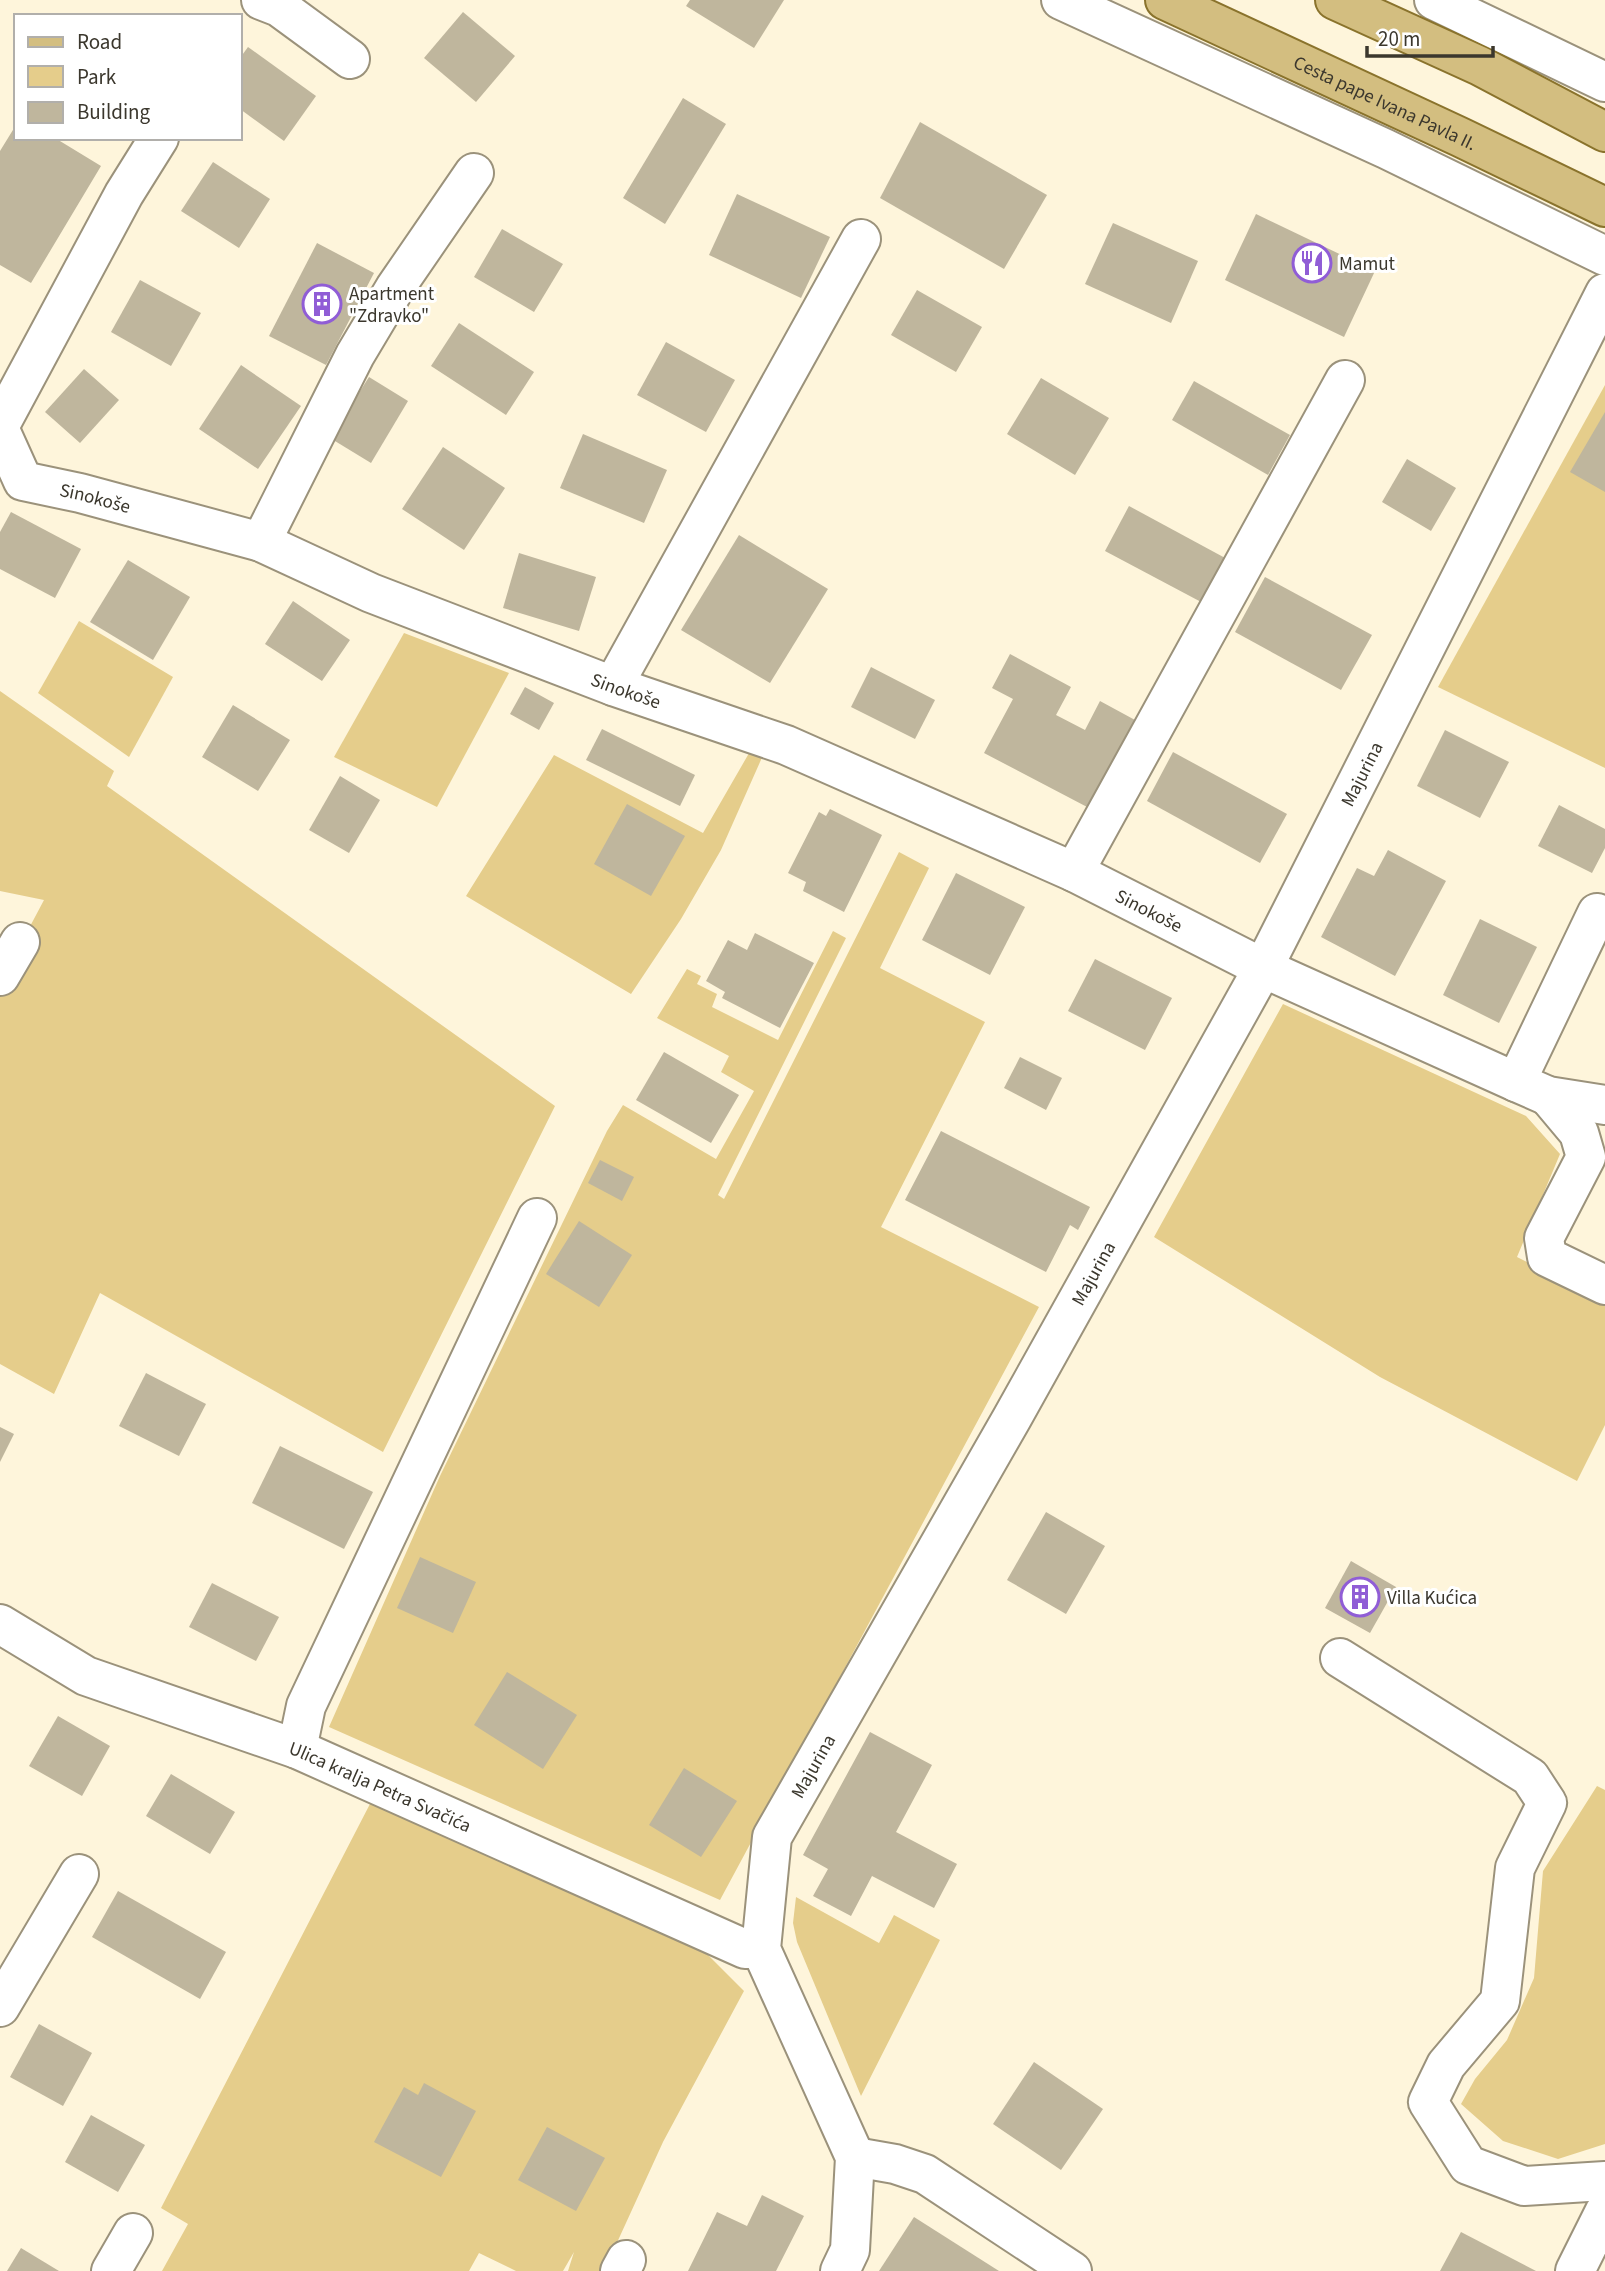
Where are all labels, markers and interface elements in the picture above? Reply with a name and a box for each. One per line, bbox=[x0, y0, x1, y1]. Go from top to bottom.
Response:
legend bbox=[14, 14, 242, 140]
scale bar bbox=[1367, 14, 1493, 58]
text: 20 m bbox=[1378, 24, 1420, 54]
text: Road bbox=[77, 27, 122, 57]
street label: Cesta pape Ivana Pavla II. bbox=[1289, 50, 1481, 158]
text: Park bbox=[77, 62, 117, 92]
text: Building bbox=[77, 97, 151, 127]
restaurant icon: Mamut bbox=[1291, 242, 1333, 284]
place label: Mamut bbox=[1339, 251, 1395, 278]
place label: Apartment "Zdravko" bbox=[349, 281, 435, 330]
building icon: Apartment "Zdravko" bbox=[301, 283, 343, 325]
street label: Sinokoše bbox=[57, 477, 133, 521]
street label: Sinokoše bbox=[587, 667, 664, 716]
street label: Majurina bbox=[1335, 737, 1391, 812]
street label: Sinokoše bbox=[1110, 883, 1187, 940]
street label: Majurina bbox=[1065, 1237, 1123, 1311]
building icon: Villa Kućica bbox=[1339, 1576, 1381, 1618]
place label: Villa Kućica bbox=[1387, 1585, 1477, 1612]
street label: Majurina bbox=[785, 1730, 843, 1804]
street label: Ulica kralja Petra Svačića bbox=[285, 1735, 475, 1840]

